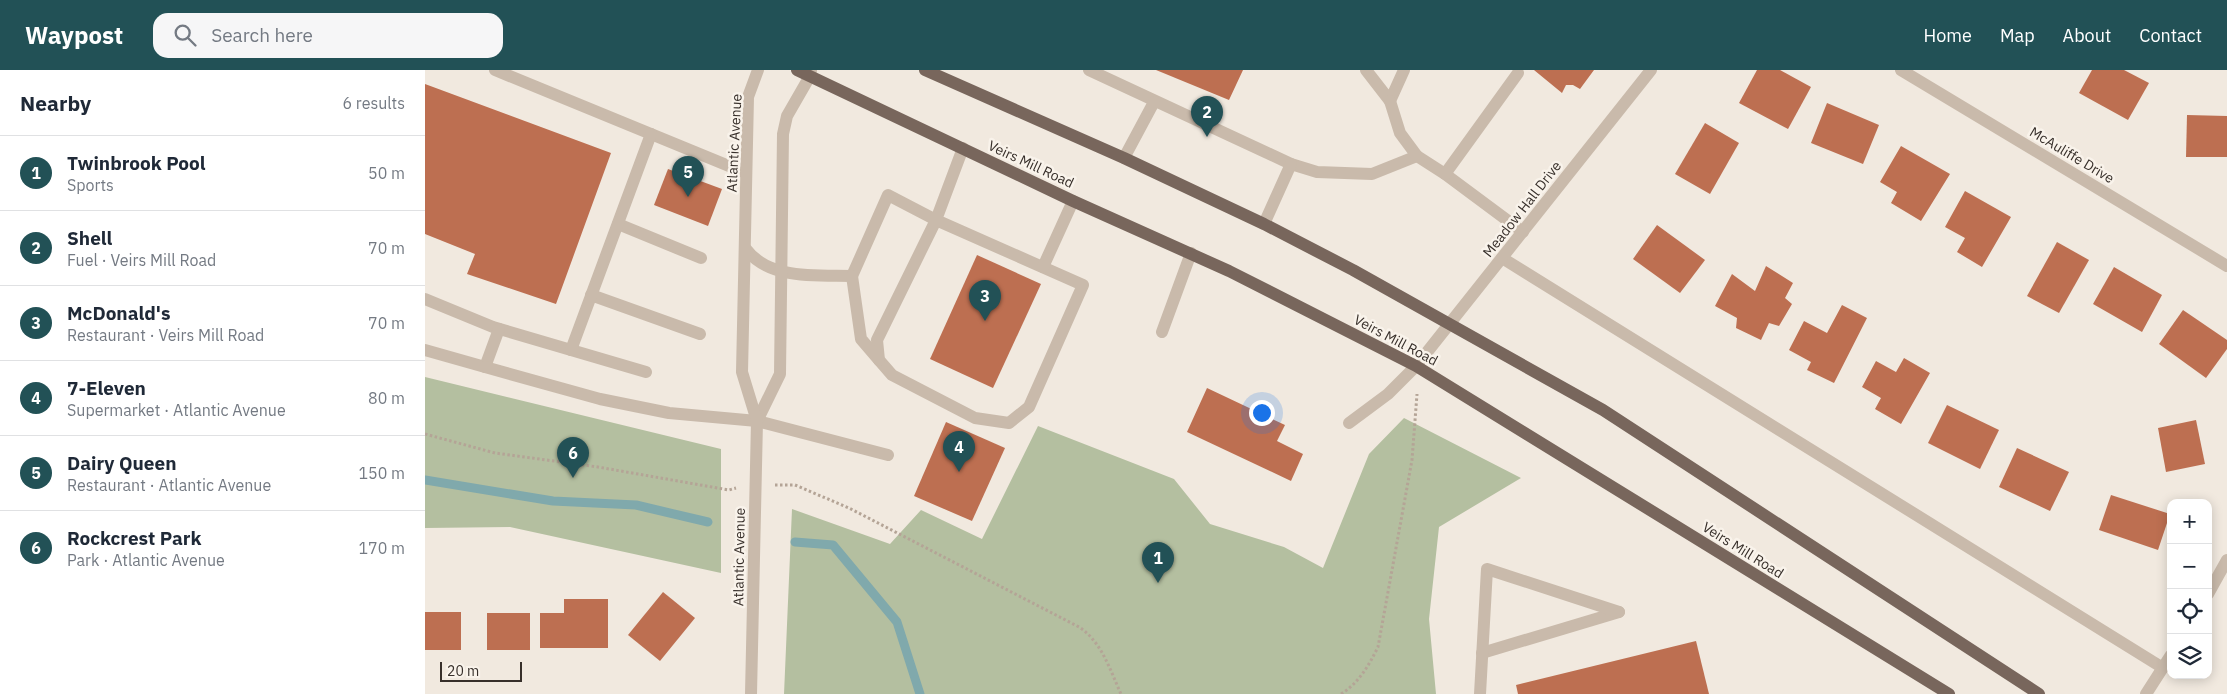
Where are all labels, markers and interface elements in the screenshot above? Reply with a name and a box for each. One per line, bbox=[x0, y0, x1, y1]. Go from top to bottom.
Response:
search box bbox=[153, 13, 503, 58]
text: Waypost bbox=[25, 19, 123, 51]
icon: search bbox=[171, 21, 199, 49]
text: Search here bbox=[211, 23, 313, 47]
text: Home bbox=[1924, 24, 1972, 47]
text: Map bbox=[2000, 24, 2035, 47]
text: About bbox=[2063, 24, 2111, 47]
text: Contact bbox=[2139, 24, 2202, 47]
text: Nearby bbox=[20, 89, 91, 117]
text: 6 results bbox=[342, 93, 405, 113]
street label: Atlantic Avenue bbox=[722, 93, 746, 193]
pin: 2 bbox=[1191, 96, 1223, 137]
street label: McAuliffe Drive bbox=[2027, 123, 2118, 187]
street label: Veirs Mill Road bbox=[985, 136, 1077, 192]
text: Twinbrook Pool bbox=[67, 151, 205, 175]
pin: 5 bbox=[672, 156, 704, 197]
street label: Meadow Hall Drive bbox=[1479, 157, 1565, 261]
text: 1 bbox=[31, 163, 41, 183]
text: 50 m bbox=[368, 163, 405, 183]
text: Sports bbox=[67, 175, 114, 195]
text: Shell bbox=[67, 226, 112, 250]
text: 2 bbox=[31, 238, 41, 258]
text: 70 m bbox=[368, 238, 405, 258]
text: Fuel · Veirs Mill Road bbox=[67, 250, 216, 270]
pin: 3 bbox=[969, 280, 1001, 321]
text: McDonald's bbox=[67, 301, 170, 325]
street label: Veirs Mill Road bbox=[1351, 310, 1441, 370]
text: 3 bbox=[31, 313, 41, 333]
text: 70 m bbox=[368, 313, 405, 333]
text: Restaurant · Veirs Mill Road bbox=[67, 325, 264, 345]
text: 7-Eleven bbox=[67, 376, 146, 400]
text: 4 bbox=[31, 388, 41, 408]
text: 80 m bbox=[368, 388, 405, 408]
text: Supermarket · Atlantic Avenue bbox=[67, 400, 286, 420]
your location bbox=[1249, 400, 1275, 426]
pin: 4 bbox=[943, 431, 975, 472]
pin: 6 bbox=[557, 437, 589, 478]
text: Dairy Queen bbox=[67, 451, 177, 475]
text: 5 bbox=[31, 463, 41, 483]
text: 150 m bbox=[358, 463, 405, 483]
text: Restaurant · Atlantic Avenue bbox=[67, 475, 271, 495]
map controls bbox=[2167, 499, 2212, 679]
button: + bbox=[2167, 499, 2212, 544]
street label: Atlantic Avenue bbox=[729, 507, 749, 606]
street label: Veirs Mill Road bbox=[1699, 518, 1787, 582]
text: Rockcrest Park bbox=[67, 526, 201, 550]
text: 6 bbox=[31, 538, 41, 558]
text: 170 m bbox=[358, 538, 405, 558]
pin: 1 bbox=[1142, 542, 1174, 583]
button: − bbox=[2167, 544, 2212, 589]
text: Park · Atlantic Avenue bbox=[67, 550, 225, 570]
button: locate bbox=[2167, 589, 2212, 634]
button: layers bbox=[2167, 634, 2212, 679]
scale bar bbox=[440, 659, 523, 682]
text: 20 m bbox=[447, 662, 479, 680]

